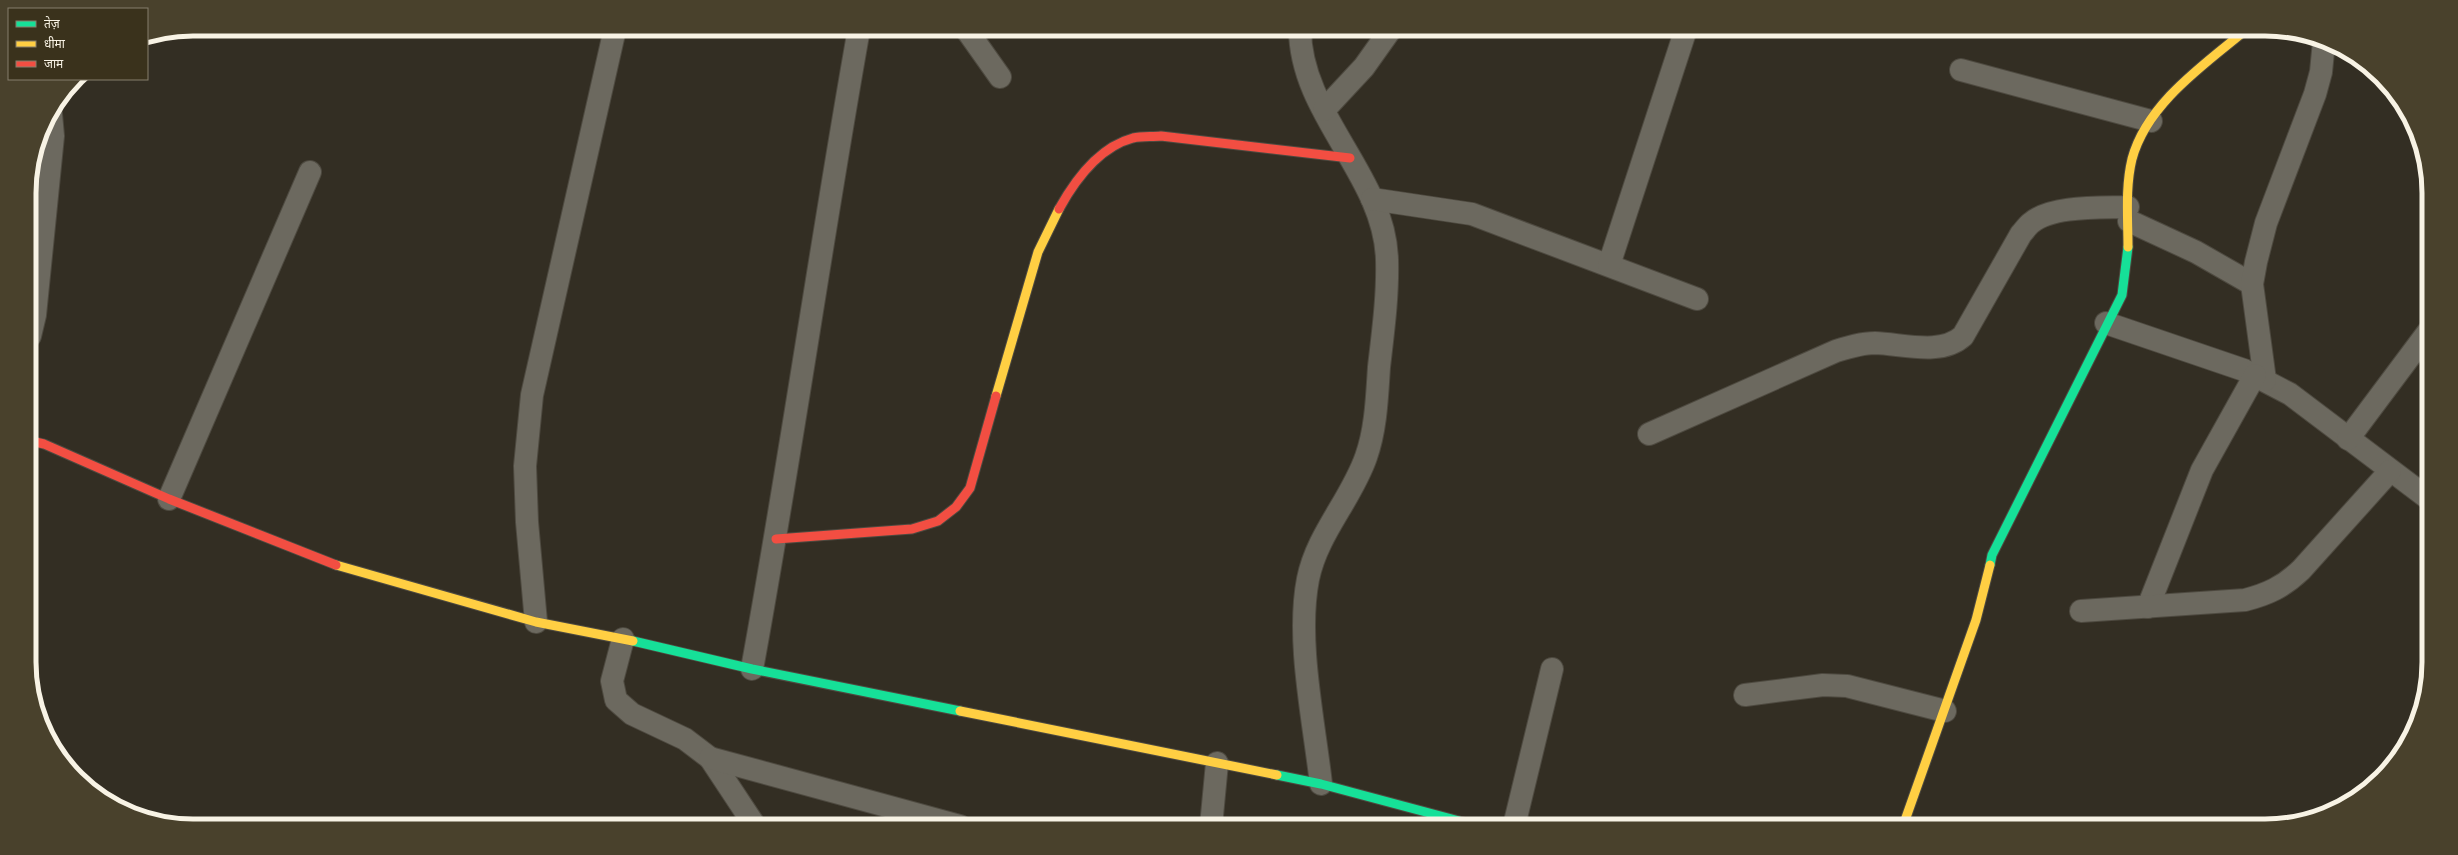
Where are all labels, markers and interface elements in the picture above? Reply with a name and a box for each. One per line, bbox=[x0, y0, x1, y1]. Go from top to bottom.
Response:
legend bbox=[8, 8, 148, 80]
text: तेज़ bbox=[44, 15, 61, 33]
text: धीमा bbox=[44, 35, 66, 53]
text: जाम bbox=[44, 55, 64, 73]

